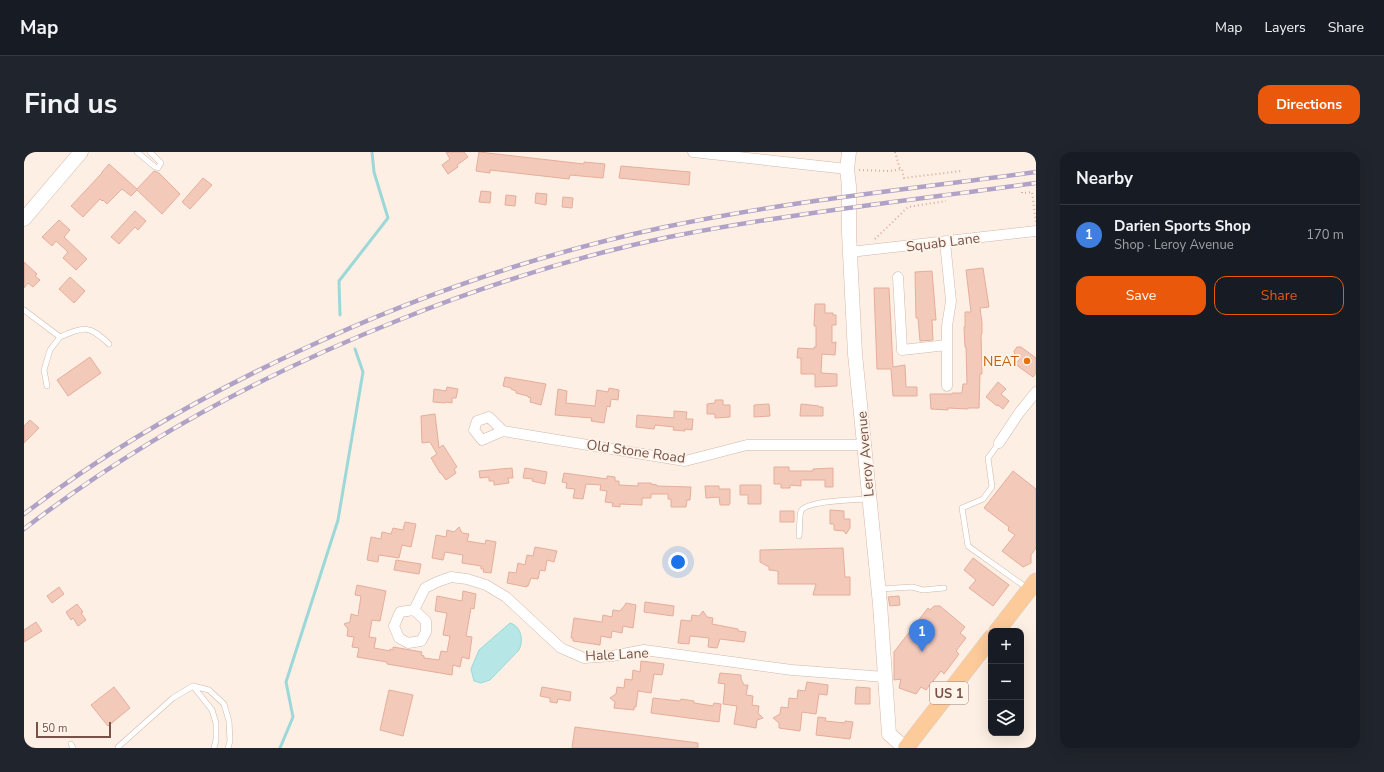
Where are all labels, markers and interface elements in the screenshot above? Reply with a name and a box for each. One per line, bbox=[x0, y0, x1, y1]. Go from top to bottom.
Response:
text: Map bbox=[20, 15, 58, 41]
text: Map bbox=[1215, 18, 1242, 37]
text: Layers bbox=[1264, 18, 1306, 37]
text: Share bbox=[1328, 18, 1364, 37]
text: Find us bbox=[24, 85, 118, 123]
button: Directions bbox=[1258, 85, 1360, 124]
text: Nearby bbox=[1076, 167, 1133, 190]
text: Darien Sports Shop bbox=[1114, 216, 1251, 236]
text: 1 bbox=[1085, 226, 1093, 244]
text: 170 m bbox=[1306, 226, 1344, 244]
street label: Squab Lane bbox=[905, 229, 981, 256]
text: Shop · Leroy Avenue bbox=[1114, 236, 1234, 254]
button: Save bbox=[1076, 276, 1206, 315]
button: Share bbox=[1214, 276, 1344, 315]
place label: NEAT bbox=[983, 352, 1020, 371]
marker: NEAT bbox=[1022, 356, 1032, 366]
street label: Leroy Avenue bbox=[852, 410, 879, 498]
street label: Old Stone Road bbox=[585, 435, 686, 468]
your location bbox=[668, 552, 688, 572]
pin: 1 bbox=[909, 619, 935, 652]
map controls bbox=[988, 628, 1024, 736]
button: + bbox=[988, 628, 1024, 664]
street label: Hale Lane bbox=[585, 643, 649, 666]
button: − bbox=[988, 664, 1024, 700]
road number: US 1 bbox=[930, 682, 968, 704]
button: layers bbox=[988, 700, 1024, 736]
scale bar bbox=[36, 720, 111, 739]
text: 50 m bbox=[42, 721, 67, 736]

